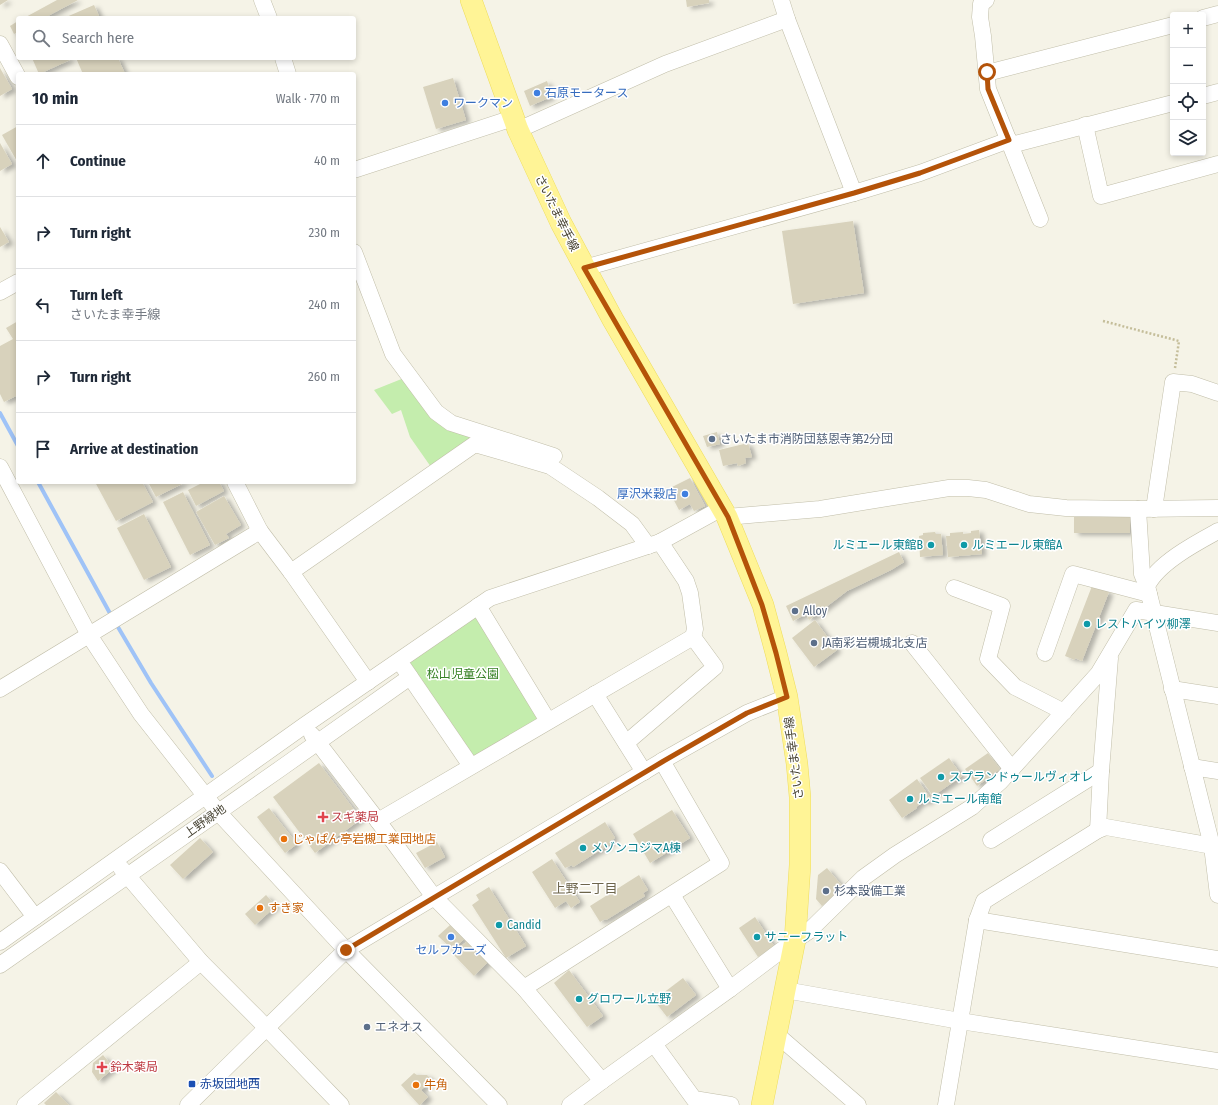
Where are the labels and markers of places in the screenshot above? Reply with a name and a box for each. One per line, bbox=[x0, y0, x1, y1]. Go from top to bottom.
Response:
place label: 石原モータース bbox=[545, 86, 628, 100]
marker: 石原モータース bbox=[532, 88, 542, 98]
place label: ワークマン bbox=[453, 96, 513, 110]
marker: ワークマン bbox=[440, 98, 450, 108]
place label: さいたま市消防団慈恩寺第2分団 bbox=[720, 432, 893, 446]
marker: さいたま市消防団慈恩寺第2分団 bbox=[707, 434, 717, 444]
place label: 厚沢米穀店 bbox=[617, 487, 677, 501]
marker: 厚沢米穀店 bbox=[680, 489, 690, 499]
place label: ルミエール東館B bbox=[832, 538, 923, 552]
place label: ルミエール東館A bbox=[972, 538, 1063, 552]
marker: ルミエール東館B bbox=[926, 540, 936, 550]
marker: ルミエール東館A bbox=[959, 540, 969, 550]
place label: Alloy bbox=[803, 604, 828, 618]
marker: Alloy bbox=[790, 606, 800, 616]
place label: レストハイツ柳澤 bbox=[1095, 617, 1191, 631]
marker: レストハイツ柳澤 bbox=[1082, 619, 1092, 629]
place label: JA南彩岩槻城北支店 bbox=[822, 636, 928, 650]
marker: JA南彩岩槻城北支店 bbox=[809, 638, 819, 648]
place label: スプランドゥールヴィオレ bbox=[949, 770, 1093, 784]
marker: スプランドゥールヴィオレ bbox=[936, 772, 946, 782]
place label: ルミエール南館 bbox=[918, 792, 1002, 806]
marker: ルミエール南館 bbox=[905, 794, 915, 804]
place label: スギ薬局 bbox=[331, 810, 379, 824]
marker: スギ薬局 bbox=[318, 812, 328, 822]
place label: じゃぱん亭岩槻工業団地店 bbox=[292, 832, 436, 846]
marker: じゃぱん亭岩槻工業団地店 bbox=[279, 834, 289, 844]
place label: メゾンコジマA棟 bbox=[591, 841, 681, 855]
marker: メゾンコジマA棟 bbox=[578, 843, 588, 853]
place label: 杉本設備工業 bbox=[834, 884, 906, 898]
marker: 杉本設備工業 bbox=[821, 886, 831, 896]
place label: すき家 bbox=[268, 901, 304, 915]
marker: すき家 bbox=[255, 903, 265, 913]
place label: Candid bbox=[507, 918, 541, 932]
marker: Candid bbox=[494, 920, 504, 930]
place label: サニーフラット bbox=[765, 930, 848, 944]
marker: セルフカーズ bbox=[446, 932, 456, 942]
marker: サニーフラット bbox=[752, 932, 762, 942]
place label: セルフカーズ bbox=[415, 943, 487, 957]
place label: グロワール立野 bbox=[587, 992, 671, 1006]
marker: グロワール立野 bbox=[574, 994, 584, 1004]
place label: エネオス bbox=[375, 1020, 423, 1034]
marker: エネオス bbox=[362, 1022, 372, 1032]
place label: 鈴木薬局 bbox=[110, 1060, 158, 1074]
marker: 鈴木薬局 bbox=[97, 1062, 107, 1072]
place label: 赤坂団地西 bbox=[200, 1077, 260, 1091]
place label: 牛角 bbox=[424, 1078, 448, 1092]
marker: 赤坂団地西 bbox=[187, 1079, 197, 1089]
marker: 牛角 bbox=[411, 1080, 421, 1090]

